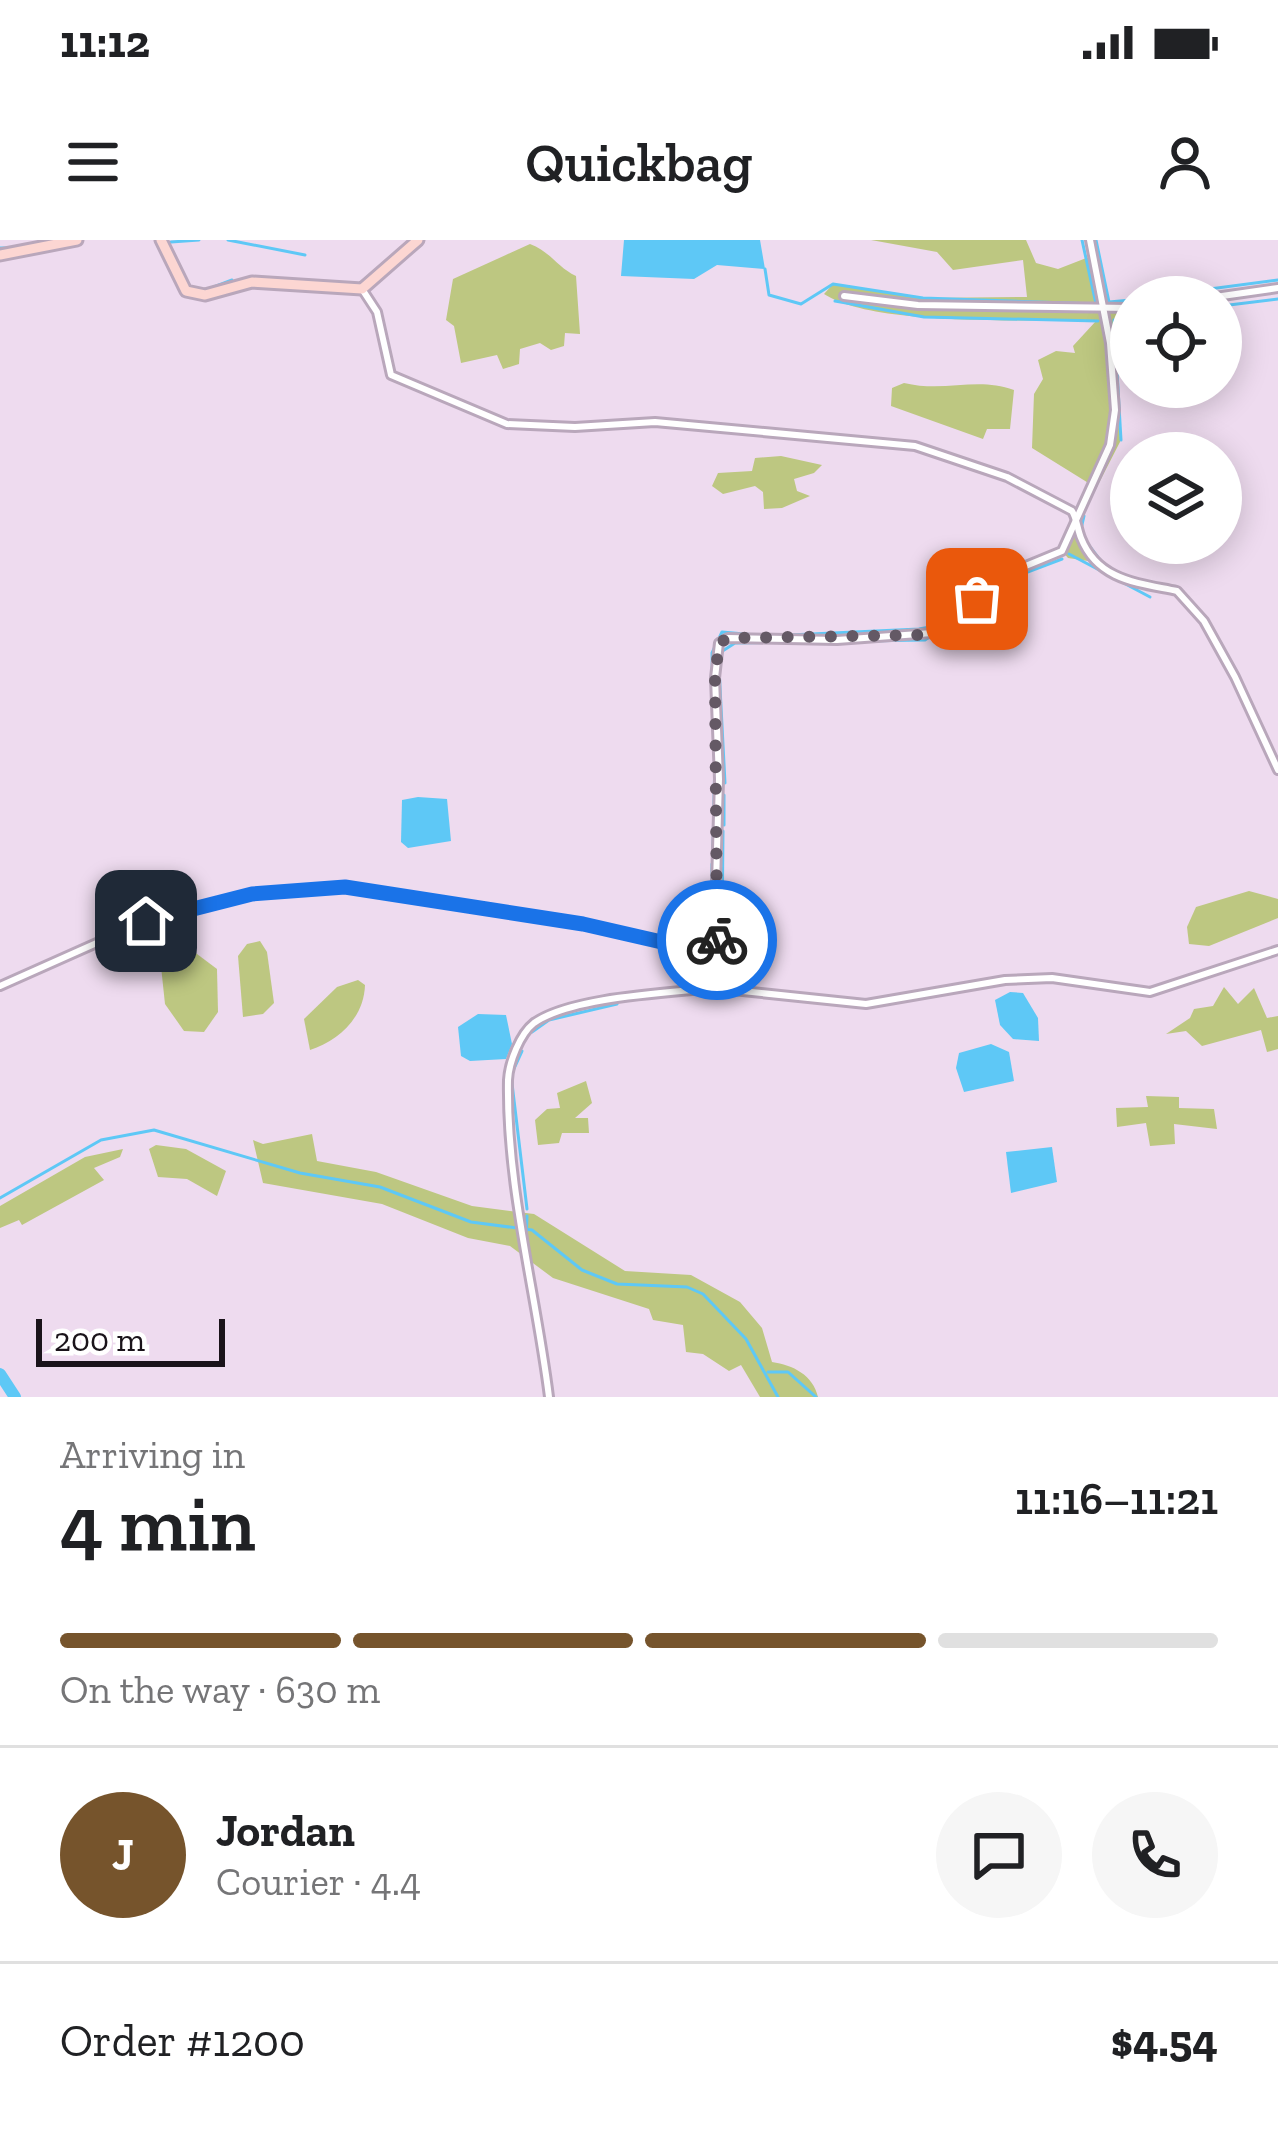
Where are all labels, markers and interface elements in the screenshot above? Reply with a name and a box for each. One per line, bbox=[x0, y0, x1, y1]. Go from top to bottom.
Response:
text: 11:12 bbox=[60, 15, 150, 69]
icon: menu bbox=[60, 129, 126, 195]
icon: person bbox=[1152, 129, 1218, 195]
text: Quickbag bbox=[526, 130, 752, 195]
map controls bbox=[1110, 276, 1242, 564]
button: locate bbox=[1110, 276, 1242, 408]
button: layers bbox=[1110, 432, 1242, 564]
pin bbox=[926, 548, 1028, 650]
icon: bag bbox=[944, 566, 1010, 632]
pin bbox=[95, 870, 197, 972]
courier bbox=[657, 880, 777, 1000]
icon: home bbox=[113, 888, 179, 954]
icon: bike bbox=[684, 907, 750, 973]
scale bar bbox=[36, 1313, 225, 1366]
text: 200 m bbox=[54, 1320, 145, 1359]
text: Arriving in bbox=[60, 1431, 245, 1478]
text: 11:16–11:21 bbox=[1015, 1472, 1218, 1526]
text: 4 min bbox=[60, 1476, 256, 1570]
text: On the way · 630 m bbox=[60, 1666, 380, 1713]
button: chat bbox=[936, 1792, 1062, 1918]
button: phone bbox=[1092, 1792, 1218, 1918]
text: Jordan bbox=[216, 1804, 355, 1858]
text: J bbox=[112, 1828, 134, 1882]
text: Courier · 4.4 bbox=[216, 1858, 421, 1905]
text: Order #1200 bbox=[60, 2014, 305, 2068]
text: $4.54 bbox=[1111, 2014, 1218, 2068]

